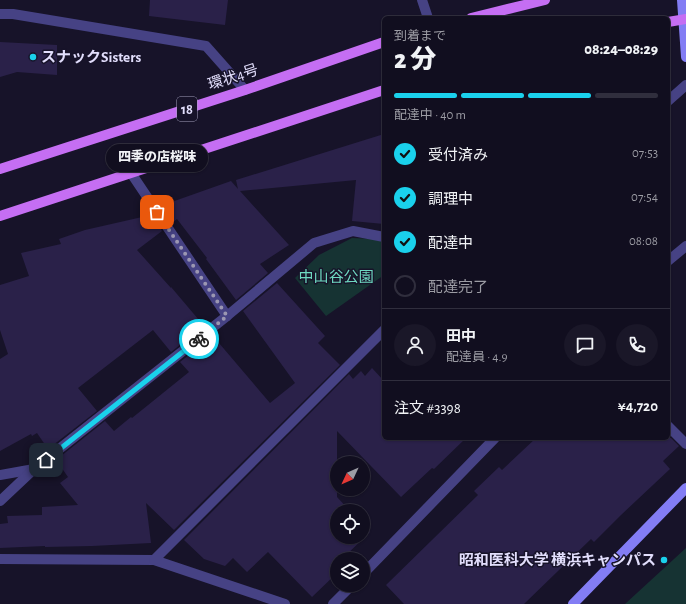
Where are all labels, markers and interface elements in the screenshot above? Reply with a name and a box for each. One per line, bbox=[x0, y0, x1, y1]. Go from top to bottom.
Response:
text: 到着まで bbox=[394, 30, 446, 43]
text: 08:24–08:29 bbox=[584, 42, 658, 57]
text: 2 分 bbox=[394, 47, 436, 73]
place label: スナックSisters bbox=[41, 49, 141, 65]
marker: スナックSisters bbox=[28, 52, 38, 62]
street label: 環状4号 bbox=[205, 60, 260, 93]
road number: 18 bbox=[177, 97, 197, 121]
text: 配達中 · 40 m bbox=[394, 109, 466, 122]
icon: check bbox=[394, 143, 416, 165]
callout: 四季の店桜味 bbox=[106, 144, 208, 172]
text: 07:53 bbox=[632, 147, 658, 160]
text: 受付済み bbox=[428, 148, 488, 163]
text: 四季の店桜味 bbox=[118, 151, 196, 164]
icon: check bbox=[394, 187, 416, 209]
text: 07:54 bbox=[631, 191, 658, 204]
text: 調理中 bbox=[428, 192, 473, 207]
pin bbox=[140, 195, 174, 229]
icon: bag bbox=[146, 201, 168, 223]
icon: check bbox=[394, 231, 416, 253]
text: 08:08 bbox=[629, 235, 658, 248]
text: 配達中 bbox=[428, 236, 473, 251]
park label: 中山谷公園 bbox=[298, 269, 374, 285]
text: 配達完了 bbox=[428, 280, 488, 295]
courier bbox=[179, 319, 219, 359]
button: person bbox=[394, 324, 436, 366]
button: chat bbox=[564, 324, 606, 366]
button: phone bbox=[616, 324, 658, 366]
icon: bike bbox=[188, 328, 210, 350]
text: 田中 bbox=[446, 329, 476, 344]
text: 配達員 · 4.9 bbox=[446, 351, 508, 364]
text: ¥4,720 bbox=[618, 399, 658, 414]
text: 注文 #3398 bbox=[394, 401, 461, 416]
pin bbox=[29, 443, 63, 477]
icon: home bbox=[35, 449, 57, 471]
north arrow bbox=[330, 456, 370, 496]
map controls bbox=[330, 456, 370, 592]
button: locate bbox=[330, 504, 370, 544]
place label: 昭和医科大学 横浜キャンパス bbox=[459, 551, 656, 568]
button: layers bbox=[330, 552, 370, 592]
marker: 昭和医科大学 横浜キャンパス bbox=[659, 555, 669, 565]

